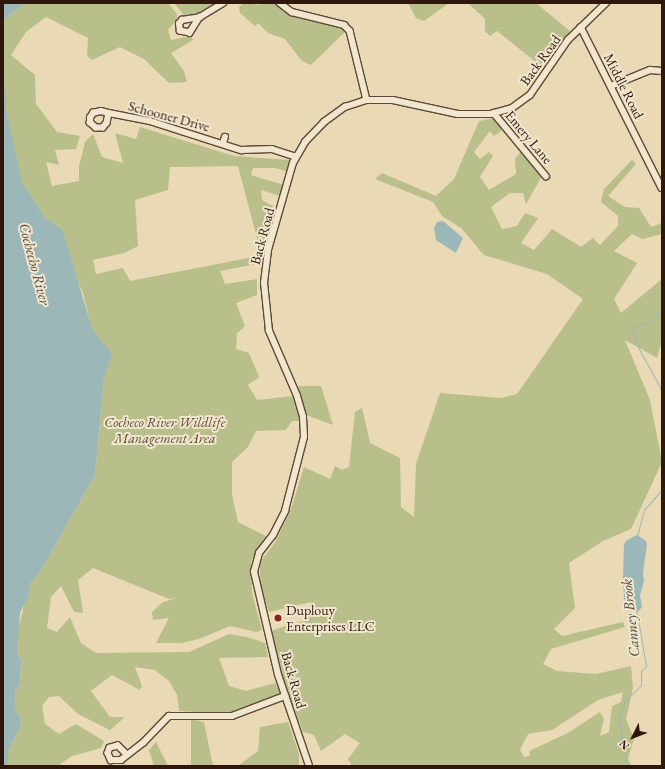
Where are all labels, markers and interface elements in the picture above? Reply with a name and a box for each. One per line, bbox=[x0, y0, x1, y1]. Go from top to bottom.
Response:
street label: Back Road bbox=[516, 32, 564, 88]
street label: Middle Road bbox=[600, 50, 648, 122]
street label: Schooner Drive bbox=[126, 97, 212, 135]
street label: Emery Lane bbox=[502, 107, 556, 167]
street label: Back Road bbox=[246, 206, 278, 266]
water label: Cochecho River bbox=[15, 221, 55, 307]
park label: Cocheco River Wildlife Management Area bbox=[104, 414, 226, 446]
water label: Canney Brook bbox=[617, 578, 643, 658]
place label: Duplouy Enterprises LLC bbox=[286, 602, 375, 634]
marker: Duplouy Enterprises LLC bbox=[273, 613, 283, 623]
street label: Back Road bbox=[278, 650, 310, 710]
north arrow bbox=[613, 717, 653, 757]
text: N bbox=[616, 737, 632, 753]

